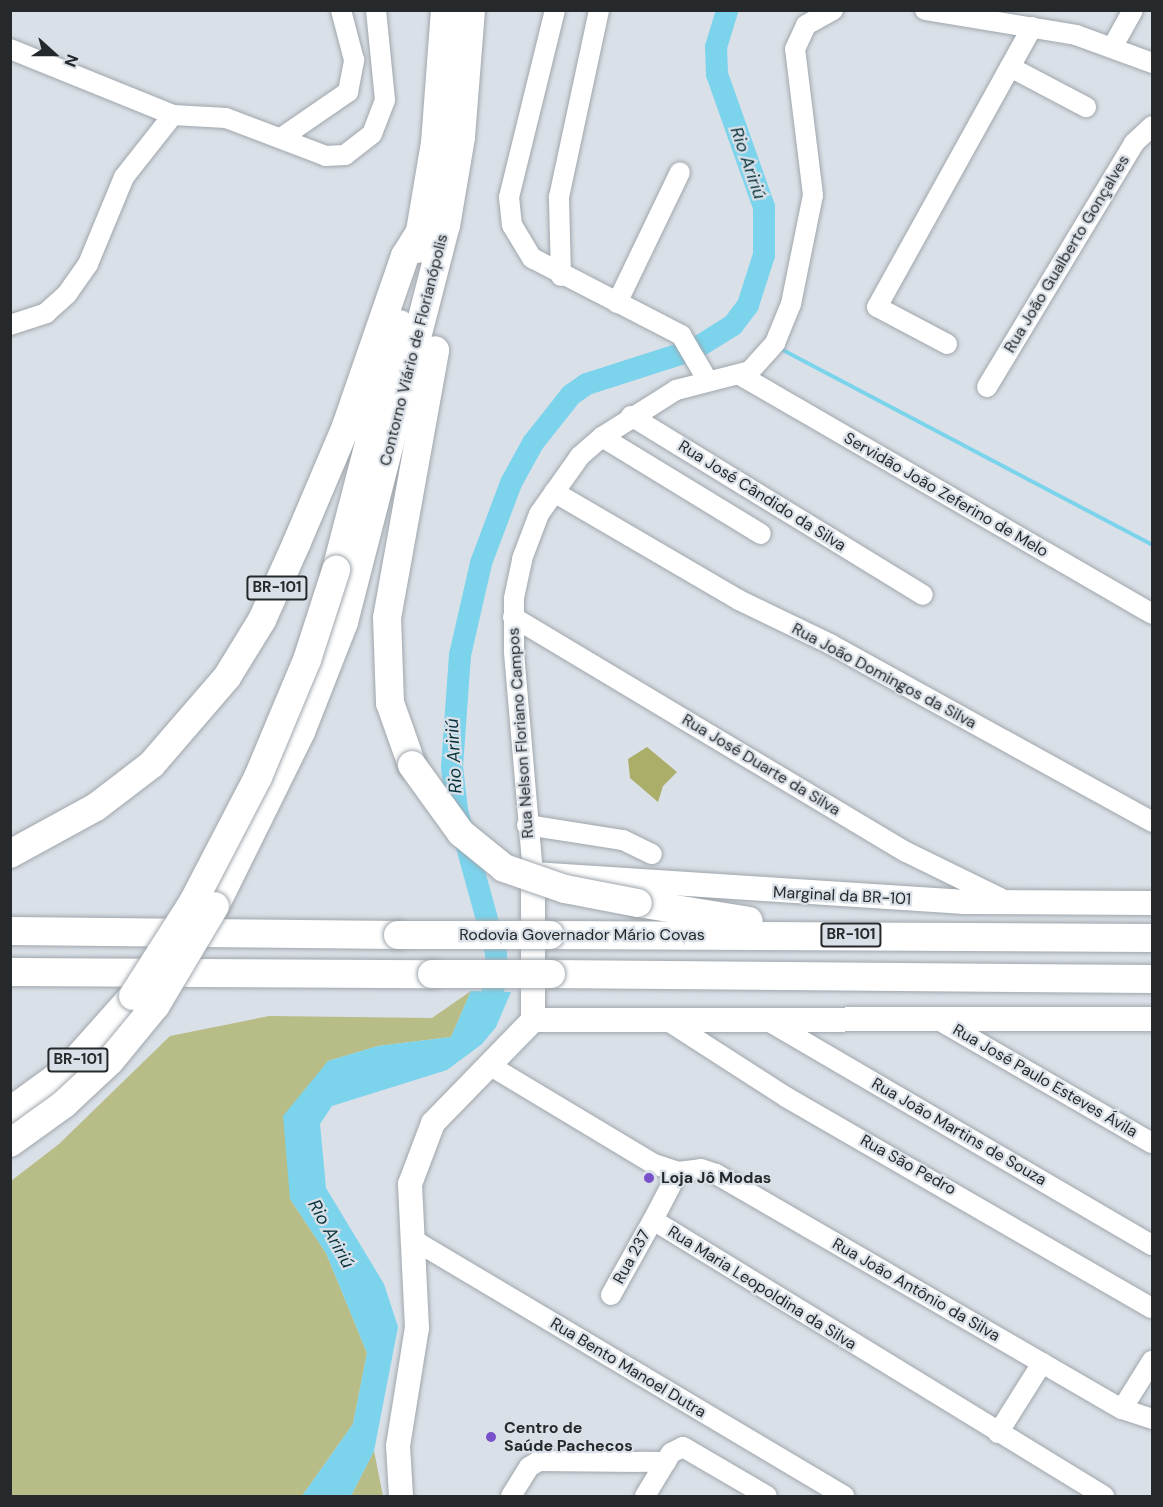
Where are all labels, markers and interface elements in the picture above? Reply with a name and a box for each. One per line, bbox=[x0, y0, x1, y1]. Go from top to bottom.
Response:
north arrow bbox=[24, 24, 84, 84]
text: N bbox=[59, 51, 83, 70]
water label: Rio Aririú bbox=[726, 124, 770, 202]
street label: Rua João Gualberto Gonçalves bbox=[1000, 152, 1134, 356]
street label: Contorno Viário de Florianópolis bbox=[376, 232, 452, 468]
street label: Servidão João Zeferino de Melo bbox=[840, 429, 1052, 561]
street label: Rua José Cândido da Silva bbox=[675, 436, 849, 556]
road number: BR-101 bbox=[246, 576, 308, 600]
street label: Rua João Domingos da Silva bbox=[788, 619, 980, 733]
street label: Rua Nelson Floriano Campos bbox=[504, 627, 538, 839]
street label: Rua José Duarte da Silva bbox=[678, 710, 844, 820]
water label: Rio Aririú bbox=[441, 718, 467, 794]
street label: Marginal da BR-101 bbox=[773, 883, 911, 909]
road number: BR-101 bbox=[820, 923, 882, 947]
street label: Rodovia Governador Mário Covas bbox=[459, 925, 705, 945]
street label: Rua José Paulo Esteves Ávila bbox=[949, 1020, 1141, 1142]
road number: BR-101 bbox=[46, 1048, 110, 1072]
street label: Rua João Martins de Souza bbox=[868, 1074, 1050, 1190]
street label: Rua São Pedro bbox=[857, 1131, 959, 1199]
place label: Loja Jô Modas bbox=[661, 1168, 771, 1188]
marker: Loja Jô Modas bbox=[642, 1171, 656, 1185]
water label: Rio Aririú bbox=[303, 1196, 359, 1272]
street label: Rua Maria Leopoldina da Silva bbox=[664, 1222, 860, 1354]
street label: Rua 237 bbox=[609, 1227, 655, 1287]
street label: Rua João Antônio da Silva bbox=[829, 1234, 1003, 1346]
street label: Rua Bento Manoel Dutra bbox=[547, 1314, 709, 1422]
place label: Centro de Saúde Pachecos bbox=[504, 1418, 633, 1456]
marker: Centro de Saúde Pachecos bbox=[482, 1428, 500, 1446]

